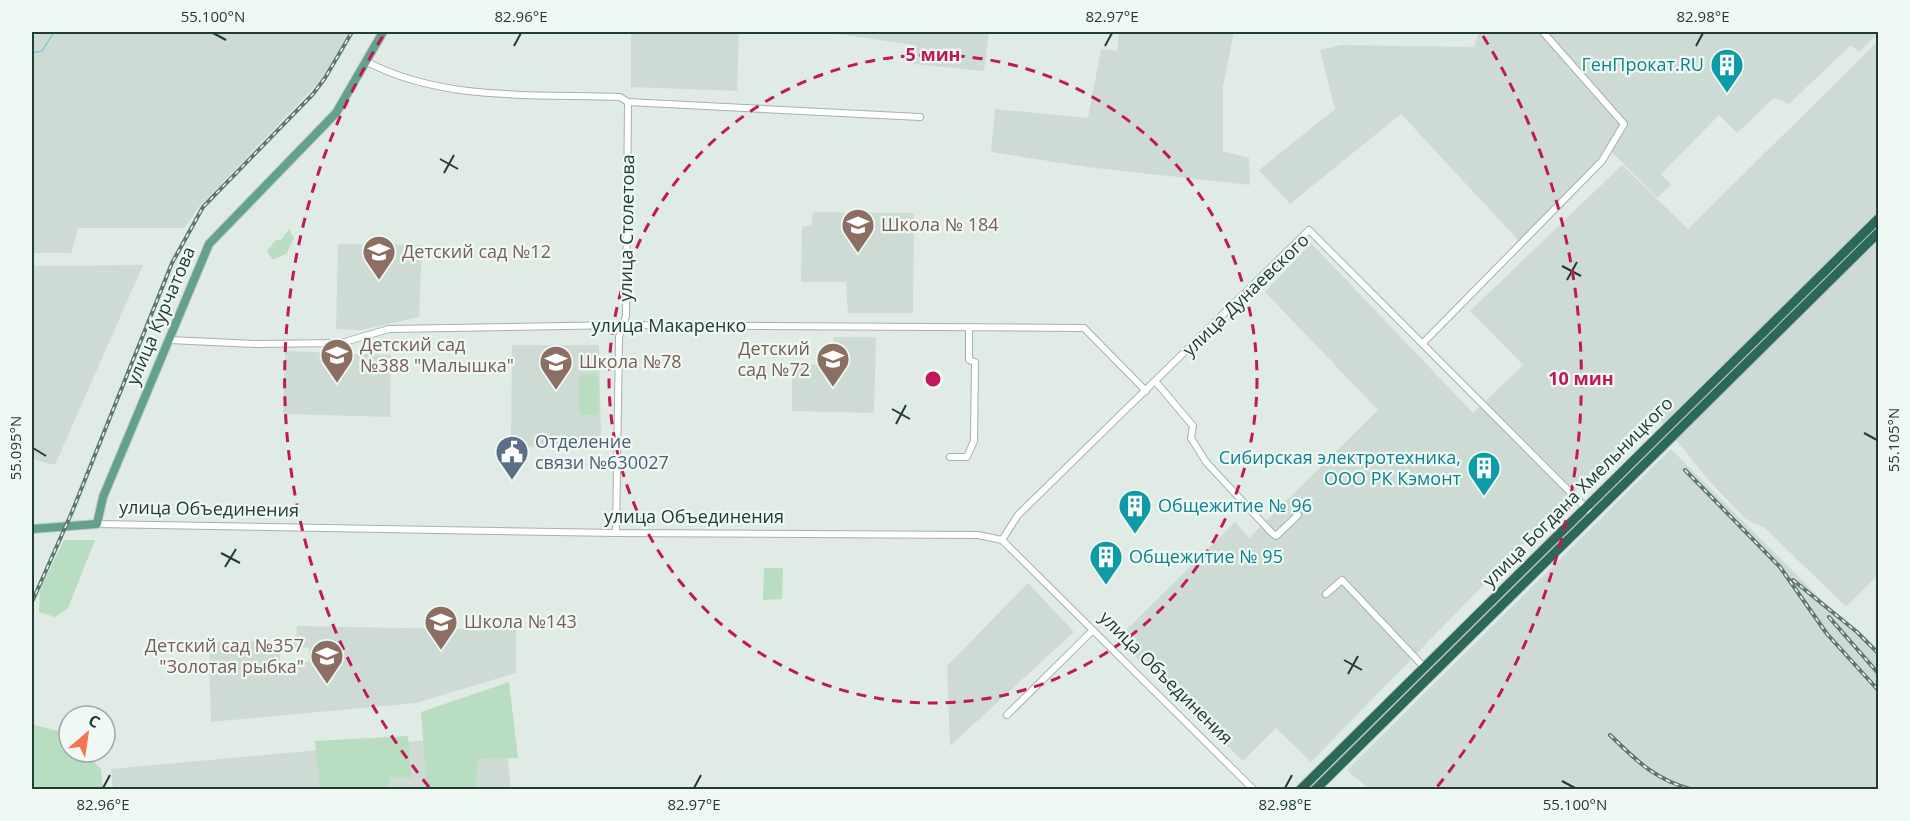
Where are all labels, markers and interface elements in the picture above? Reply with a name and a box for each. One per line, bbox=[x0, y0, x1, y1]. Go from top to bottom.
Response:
text: 55.100°N bbox=[181, 6, 245, 26]
text: 82.96°E bbox=[494, 6, 548, 26]
text: 82.97°E bbox=[1085, 6, 1139, 26]
text: 82.98°E bbox=[1676, 6, 1730, 26]
text: 5 мин bbox=[905, 42, 961, 66]
building icon: ГенПрокат.RU bbox=[1709, 47, 1745, 94]
place label: ГенПрокат.RU bbox=[1581, 52, 1704, 76]
street label: улица Столетова bbox=[613, 154, 639, 302]
school or university icon: Школа № 184 bbox=[840, 207, 876, 254]
place label: Школа № 184 bbox=[881, 212, 999, 236]
street label: улица Дунаевского bbox=[1177, 228, 1314, 361]
school or university icon: Детский сад №12 bbox=[361, 234, 397, 281]
place label: Детский сад №12 bbox=[402, 239, 551, 263]
street label: улица Курчатова bbox=[120, 243, 200, 389]
street label: улица Макаренко bbox=[592, 313, 746, 337]
place label: Детский сад №388 "Малышка" bbox=[360, 332, 514, 377]
place label: Детский сад №72 bbox=[737, 336, 810, 381]
school or university icon: Детский сад №388 "Малышка" bbox=[319, 337, 355, 384]
school or university icon: Детский сад №72 bbox=[815, 341, 851, 388]
school or university icon: Школа №78 bbox=[538, 344, 574, 391]
place label: Школа №78 bbox=[579, 349, 682, 373]
text: 10 мин bbox=[1548, 366, 1614, 390]
centre of rings bbox=[923, 369, 943, 389]
street label: улица Богдана Хмельницкого bbox=[1477, 391, 1678, 592]
text: 55.105°N bbox=[1883, 408, 1903, 472]
text: 55.095°N bbox=[5, 416, 25, 480]
place label: Отделение связи №630027 bbox=[535, 429, 669, 474]
public building icon: Отделение связи №630027 bbox=[494, 434, 530, 481]
place label: Сибирская электротехника, ООО РК Кэмонт bbox=[1219, 445, 1462, 490]
building icon: Сибирская электротехника, ООО РК Кэмонт bbox=[1466, 450, 1502, 497]
building icon: Общежитие № 96 bbox=[1117, 488, 1153, 535]
place label: Общежитие № 96 bbox=[1158, 493, 1312, 517]
street label: улица Объединения bbox=[119, 494, 299, 522]
street label: улица Объединения bbox=[604, 504, 784, 528]
building icon: Общежитие № 95 bbox=[1088, 539, 1124, 586]
place label: Общежитие № 95 bbox=[1129, 544, 1283, 568]
school or university icon: Школа №143 bbox=[423, 604, 459, 651]
street label: улица Объединения bbox=[1095, 605, 1239, 749]
place label: Школа №143 bbox=[464, 609, 577, 633]
place label: Детский сад №357 "Золотая рыбка" bbox=[145, 633, 304, 678]
school or university icon: Детский сад №357 "Золотая рыбка" bbox=[309, 638, 345, 685]
north arrow bbox=[57, 704, 117, 764]
text: С bbox=[84, 709, 104, 733]
text: 82.96°E bbox=[76, 794, 130, 814]
text: 82.97°E bbox=[667, 794, 721, 814]
text: 82.98°E bbox=[1258, 794, 1312, 814]
text: 55.100°N bbox=[1543, 794, 1607, 814]

